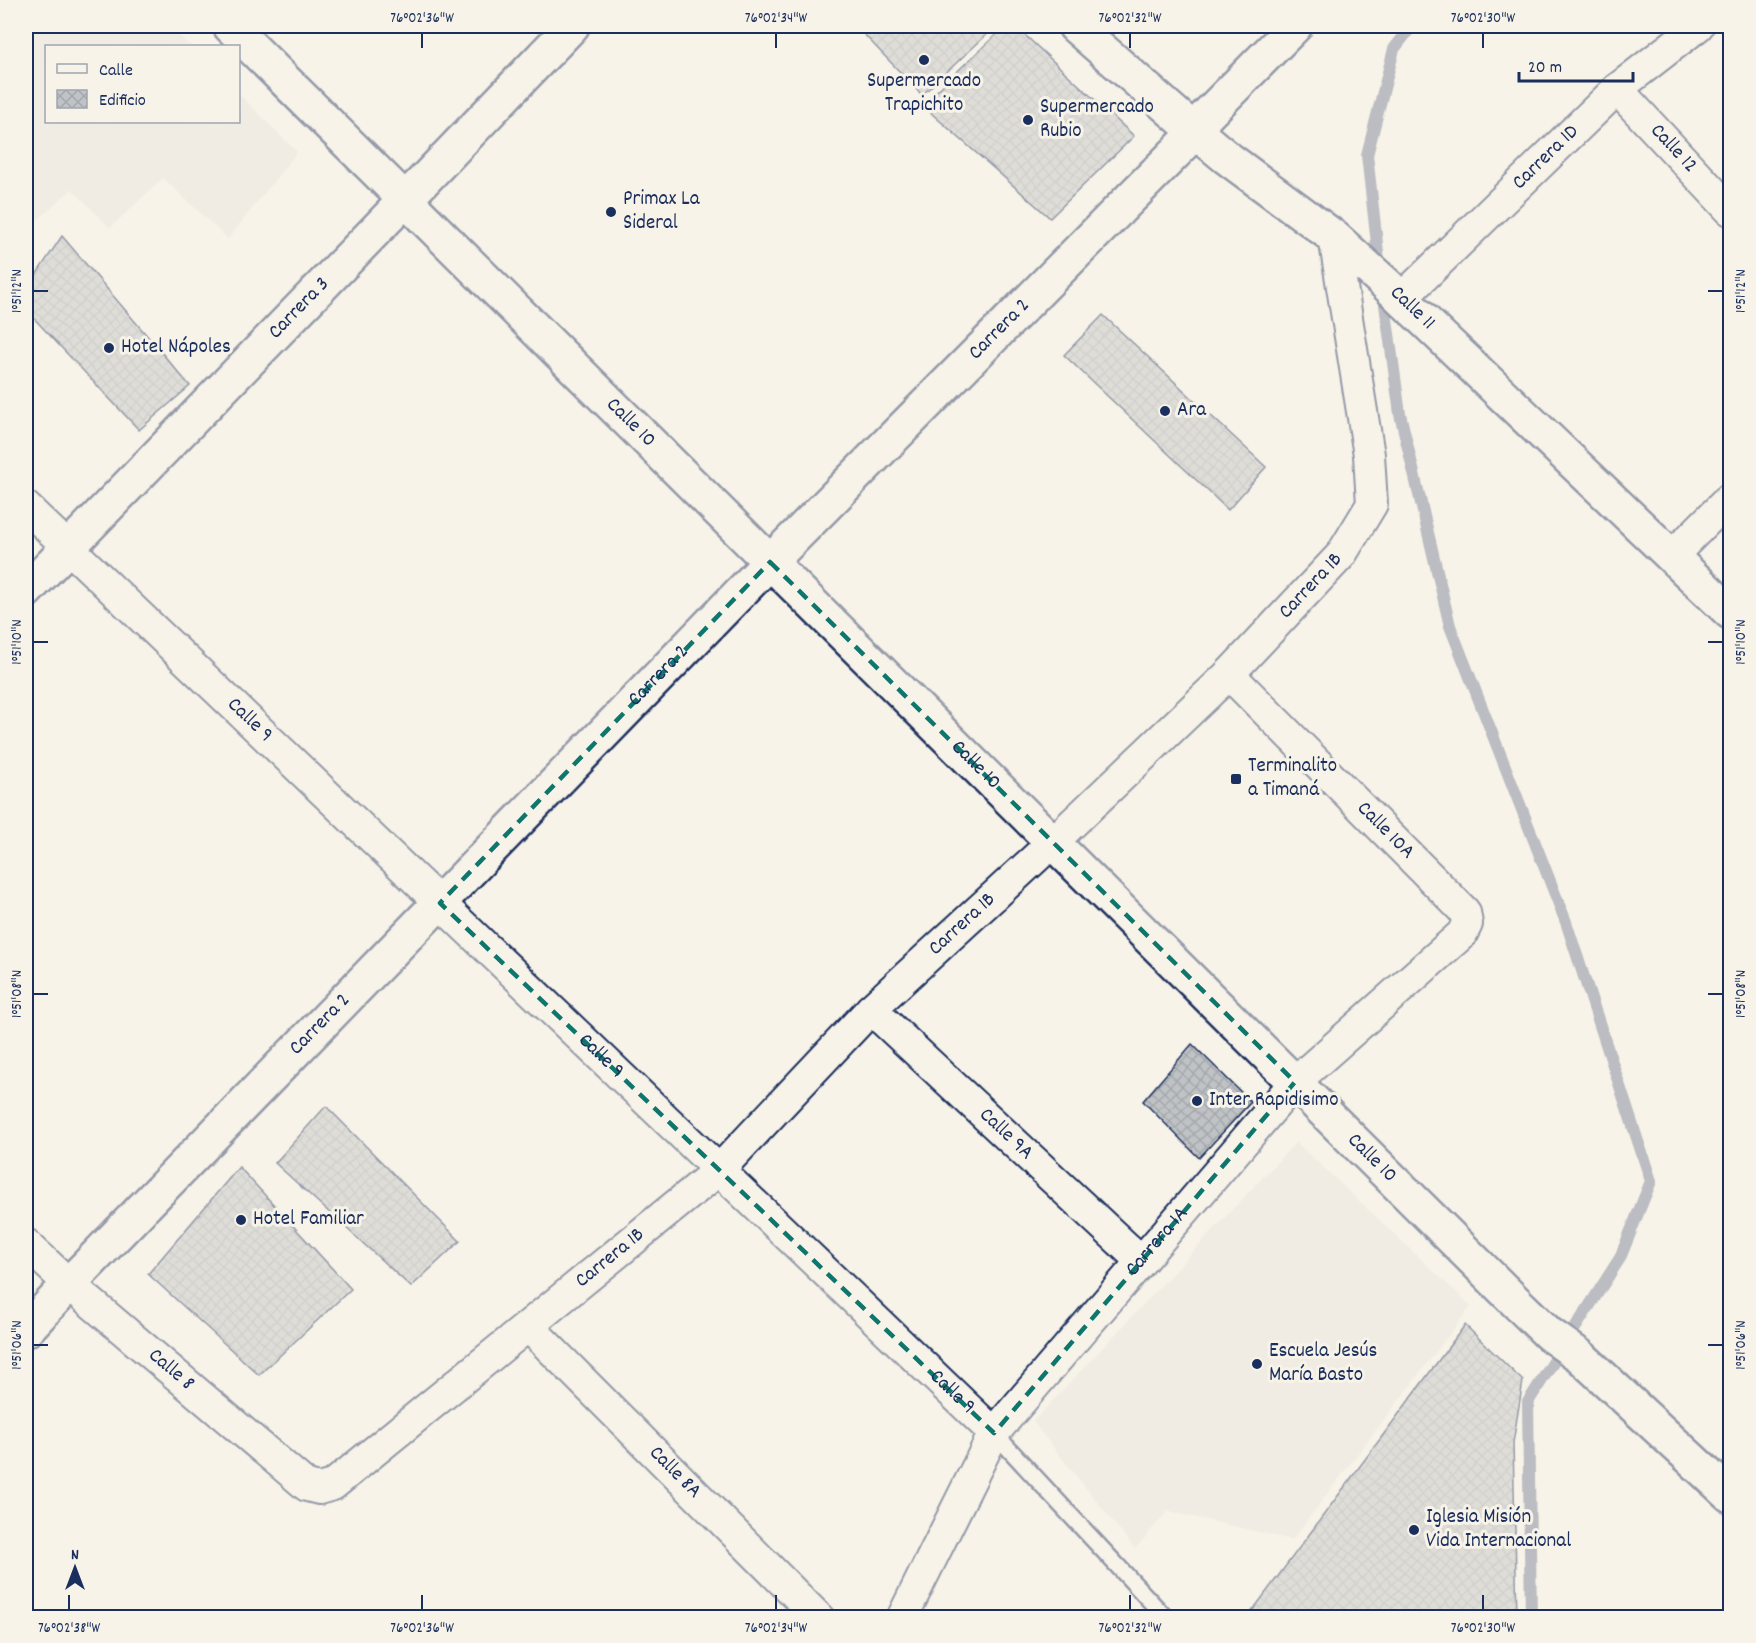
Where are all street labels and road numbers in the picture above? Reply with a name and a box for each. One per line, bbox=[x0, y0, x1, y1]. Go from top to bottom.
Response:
street label: Calle 12 bbox=[1642, 117, 1704, 180]
street label: Carrera 1D bbox=[1506, 118, 1586, 198]
street label: Carrera 3 bbox=[262, 271, 337, 347]
street label: Calle 11 bbox=[1382, 279, 1441, 338]
street label: Carrera 2 bbox=[962, 292, 1038, 368]
street label: Calle 10 bbox=[598, 391, 662, 455]
street label: Carrera 1B bbox=[1272, 546, 1350, 627]
street label: Carrera 2 bbox=[622, 638, 697, 714]
street label: Calle 9 bbox=[219, 691, 279, 750]
street label: Calle 10 bbox=[943, 734, 1007, 797]
street label: Calle 10A bbox=[1349, 795, 1421, 867]
street label: Carrera 1B bbox=[922, 886, 1003, 964]
street label: Carrera 2 bbox=[283, 987, 358, 1063]
street label: Calle 9 bbox=[571, 1027, 630, 1086]
street label: Calle 9A bbox=[971, 1101, 1040, 1168]
street label: Calle 10 bbox=[1339, 1127, 1403, 1190]
street label: Carrera 1A bbox=[1119, 1201, 1196, 1284]
street label: Carrera 1B bbox=[569, 1221, 652, 1296]
street label: Calle 8 bbox=[141, 1342, 200, 1399]
street label: Calle 9 bbox=[922, 1363, 982, 1422]
street label: Calle 8A bbox=[641, 1440, 708, 1506]

